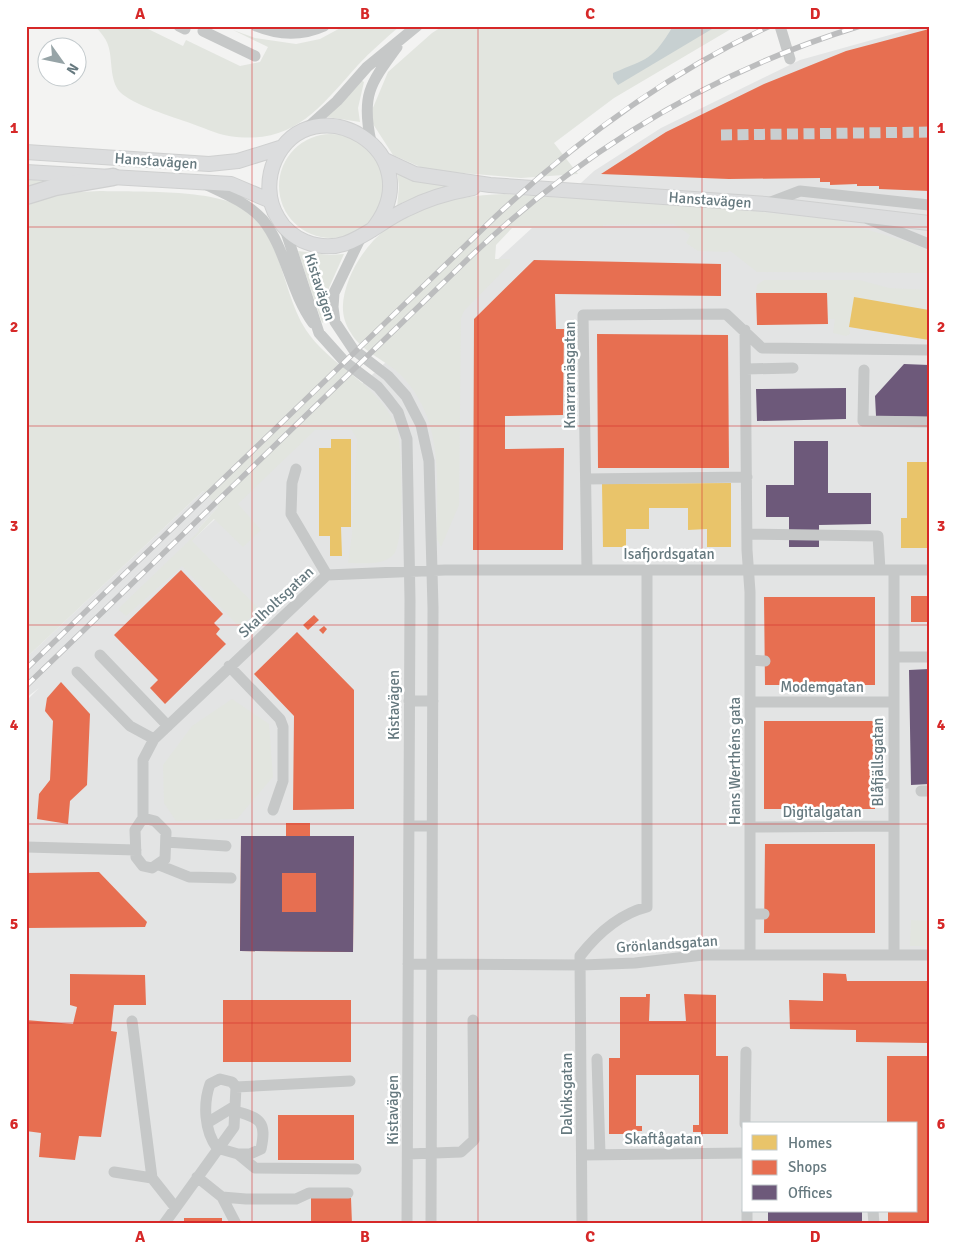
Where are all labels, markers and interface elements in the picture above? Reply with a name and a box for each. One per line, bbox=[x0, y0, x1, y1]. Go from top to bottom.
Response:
text: A bbox=[135, 4, 146, 24]
text: B bbox=[360, 4, 370, 24]
text: C bbox=[585, 4, 595, 24]
text: D bbox=[810, 4, 821, 24]
north arrow bbox=[38, 38, 88, 88]
text: N bbox=[63, 60, 82, 78]
text: 1 bbox=[10, 118, 19, 138]
text: 1 bbox=[937, 118, 946, 138]
street label: Hanstavägen bbox=[114, 149, 198, 173]
street label: Hanstavägen bbox=[668, 188, 752, 212]
street label: Kistavägen bbox=[301, 251, 339, 323]
text: 2 bbox=[10, 317, 18, 337]
text: 2 bbox=[937, 317, 945, 337]
street label: Knarrarnäsgatan bbox=[561, 321, 579, 429]
text: 3 bbox=[10, 516, 18, 536]
text: 3 bbox=[937, 516, 945, 536]
street label: Isafjordsgatan bbox=[623, 545, 715, 563]
street label: Skalholtsgatan bbox=[235, 563, 317, 641]
street label: Kistavägen bbox=[385, 670, 403, 740]
street label: Modemgatan bbox=[780, 678, 864, 696]
street label: Hans Werthéns gata bbox=[726, 697, 744, 825]
text: 4 bbox=[10, 715, 19, 735]
text: 4 bbox=[937, 715, 946, 735]
street label: Blåfjällsgatan bbox=[869, 717, 887, 807]
street label: Digitalgatan bbox=[782, 803, 862, 821]
text: 5 bbox=[10, 914, 18, 934]
text: 5 bbox=[937, 914, 945, 934]
street label: Grönlandsgatan bbox=[615, 931, 719, 957]
street label: Dalviksgatan bbox=[558, 1053, 576, 1135]
street label: Kistavägen bbox=[384, 1075, 402, 1145]
text: 6 bbox=[10, 1114, 19, 1134]
text: 6 bbox=[937, 1114, 946, 1134]
legend bbox=[742, 1122, 918, 1212]
street label: Skaftågatan bbox=[624, 1130, 702, 1148]
text: Homes bbox=[788, 1134, 832, 1152]
text: Shops bbox=[788, 1158, 827, 1176]
text: Offices bbox=[788, 1184, 833, 1202]
text: A bbox=[135, 1227, 146, 1247]
text: B bbox=[360, 1227, 370, 1247]
text: C bbox=[585, 1227, 595, 1247]
text: D bbox=[810, 1227, 821, 1247]

